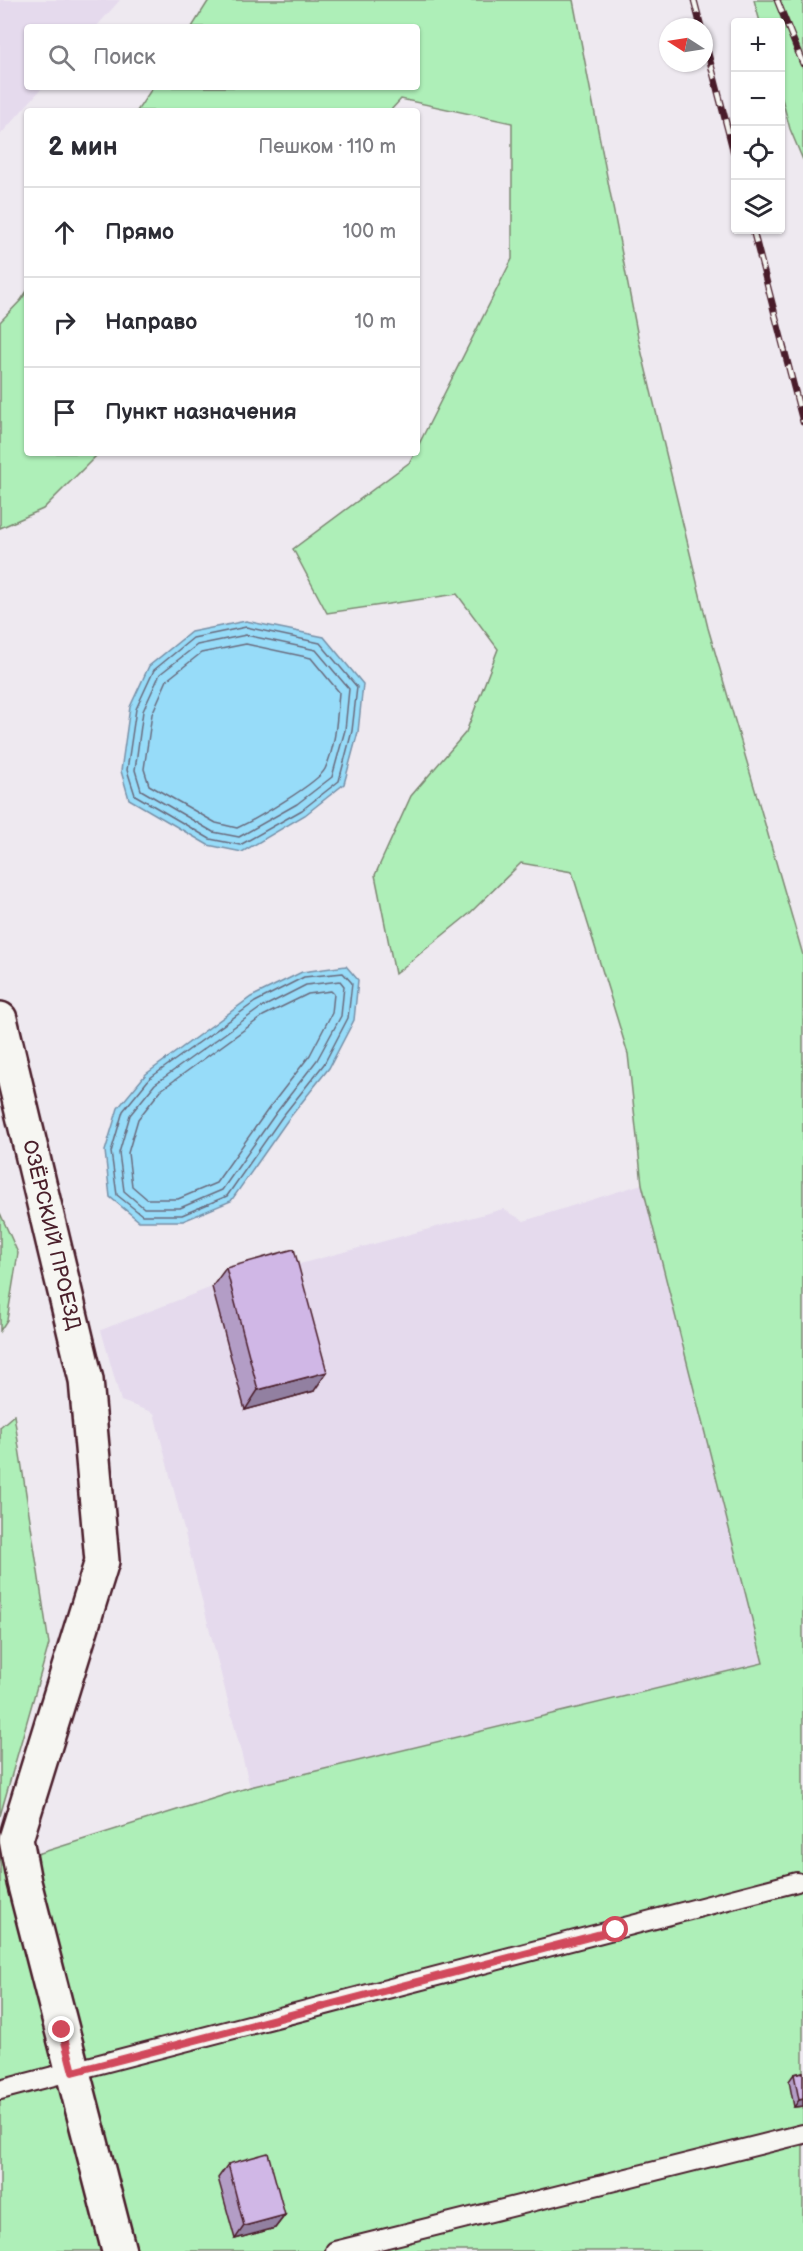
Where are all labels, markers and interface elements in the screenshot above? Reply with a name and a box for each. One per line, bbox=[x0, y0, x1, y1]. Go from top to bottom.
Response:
north arrow bbox=[659, 18, 713, 72]
map controls bbox=[731, 18, 785, 234]
button: + bbox=[731, 18, 785, 72]
search box bbox=[24, 24, 420, 90]
icon: search bbox=[45, 41, 78, 74]
text: Поиск bbox=[93, 44, 156, 71]
button: − bbox=[731, 72, 785, 126]
button: locate bbox=[731, 126, 785, 180]
text: 2 мин bbox=[48, 132, 118, 163]
text: Пешком · 110 m bbox=[258, 135, 396, 159]
button: layers bbox=[731, 180, 785, 234]
icon: ahead bbox=[48, 216, 81, 249]
text: Прямо bbox=[105, 219, 174, 246]
text: 100 m bbox=[343, 220, 396, 244]
icon: right bbox=[48, 306, 81, 339]
text: Направо bbox=[105, 309, 197, 336]
text: 10 m bbox=[355, 310, 396, 334]
icon: arrive bbox=[48, 396, 81, 429]
text: Пункт назначения bbox=[105, 399, 297, 426]
street label: ОЗЁРСКИЙ ПРОЕЗД bbox=[17, 1137, 86, 1332]
route start bbox=[602, 1916, 628, 1942]
route end bbox=[48, 2016, 74, 2042]

